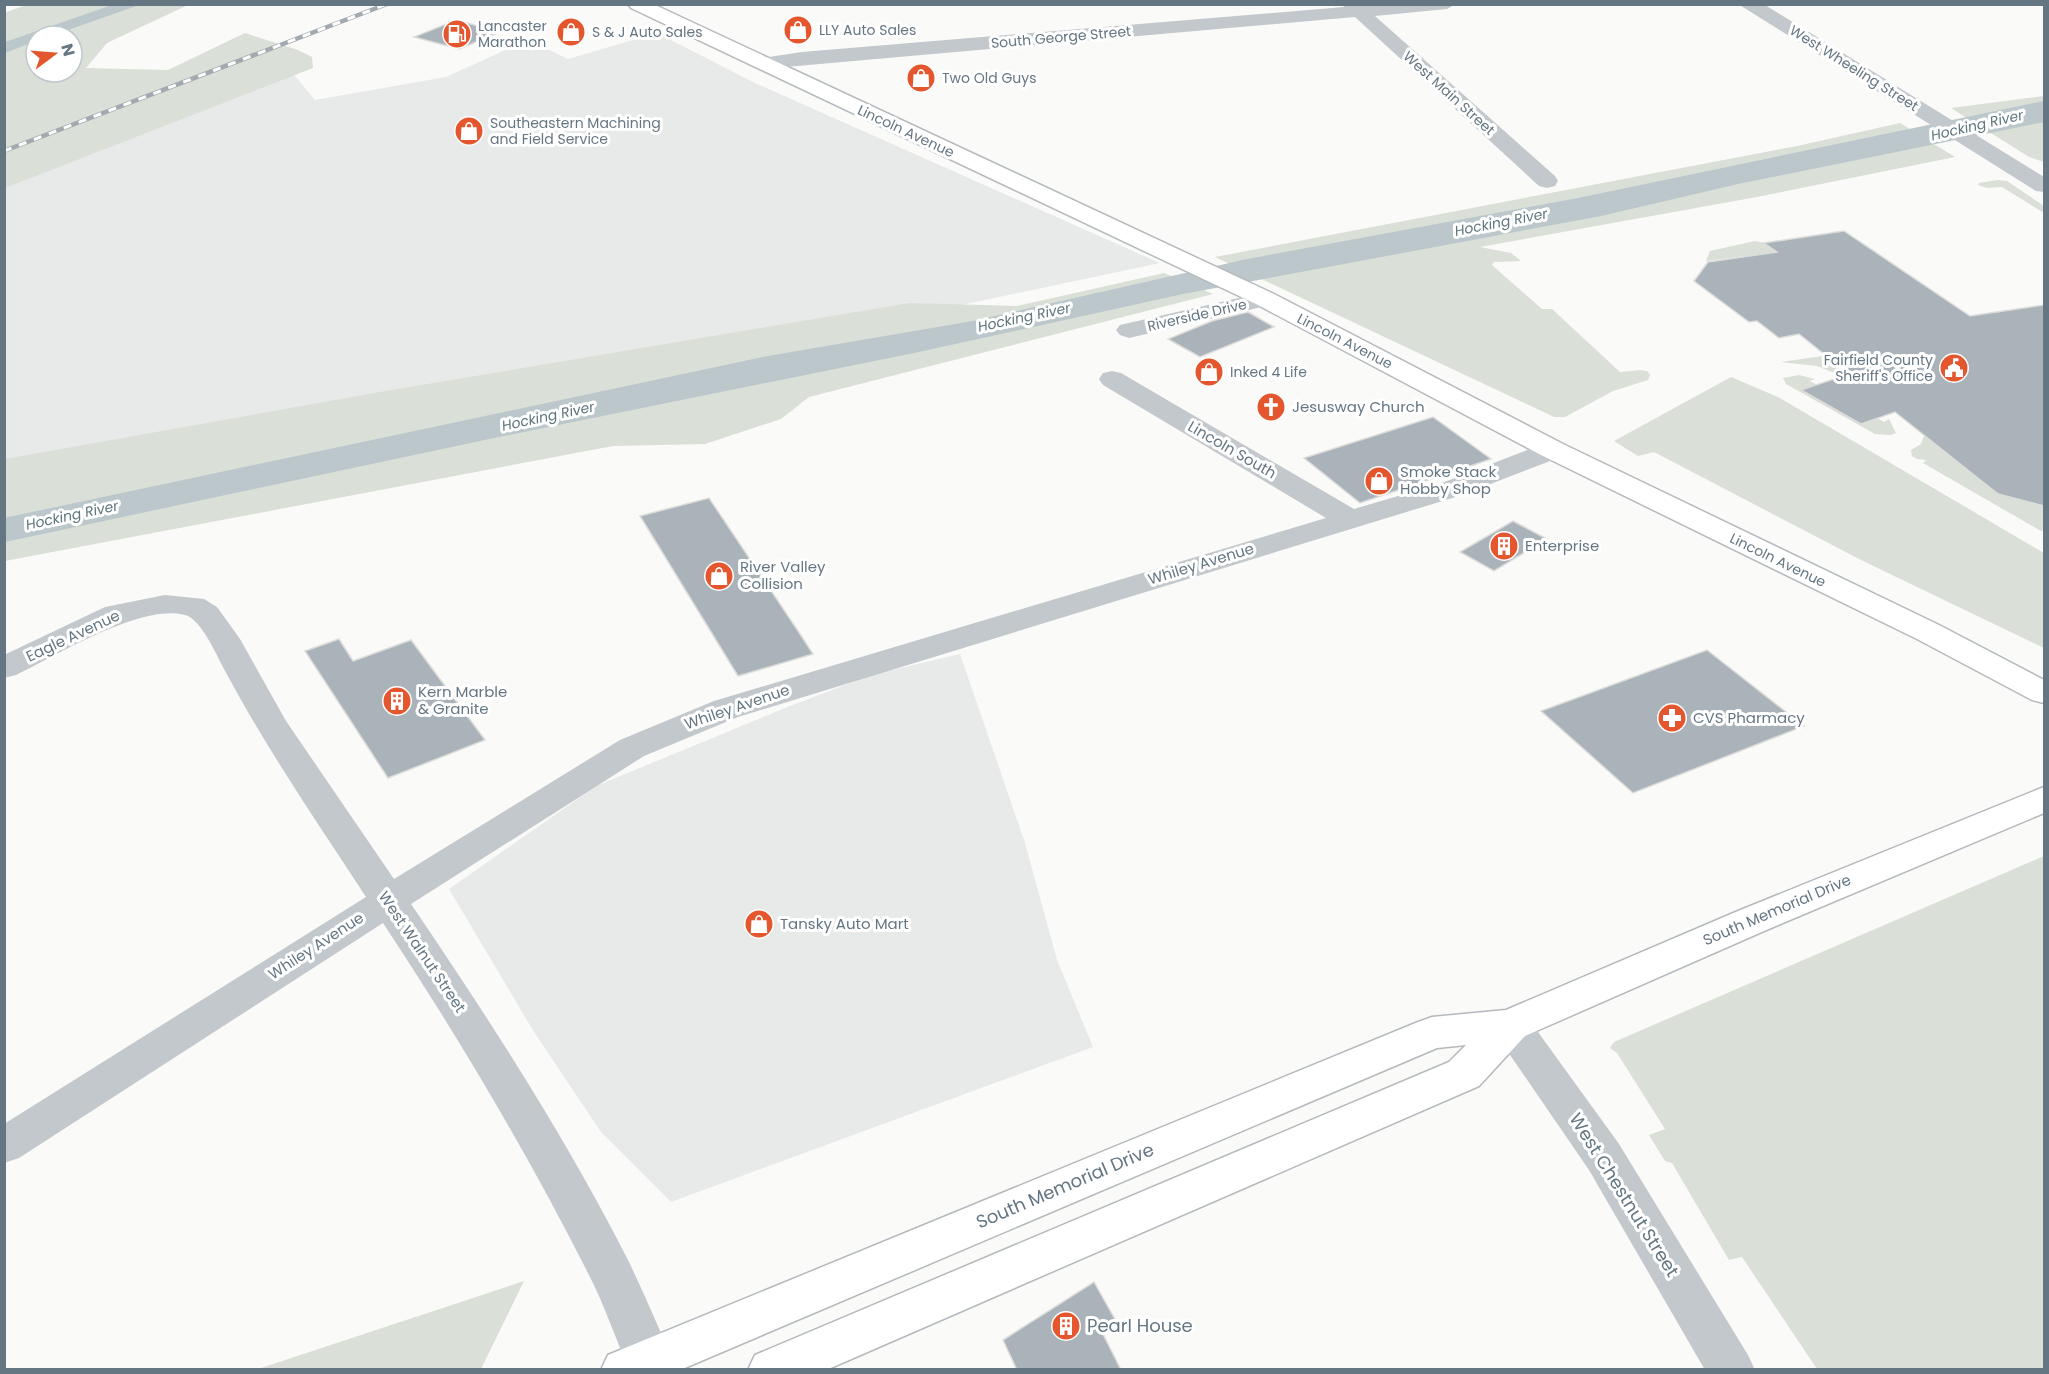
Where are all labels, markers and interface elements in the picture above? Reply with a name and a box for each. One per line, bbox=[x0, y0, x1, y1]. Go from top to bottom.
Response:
shop icon: LLY Auto Sales bbox=[782, 14, 814, 46]
place label: Lancaster Marathon bbox=[478, 16, 547, 52]
shop icon: S & J Auto Sales bbox=[555, 16, 587, 48]
fuel station icon: Lancaster Marathon bbox=[441, 18, 473, 50]
place label: LLY Auto Sales bbox=[819, 20, 916, 40]
street label: West Wheeling Street bbox=[1786, 20, 1922, 116]
street label: South George Street bbox=[990, 21, 1132, 53]
place label: S & J Auto Sales bbox=[592, 22, 703, 42]
north arrow bbox=[24, 24, 84, 84]
text: N bbox=[55, 41, 81, 59]
street label: West Main Street bbox=[1399, 46, 1499, 140]
shop icon: Two Old Guys bbox=[905, 62, 937, 94]
place label: Two Old Guys bbox=[942, 68, 1036, 88]
street label: Lincoln Avenue bbox=[854, 100, 958, 162]
water label: Hocking River bbox=[1929, 104, 2026, 145]
place label: Southeastern Machining and Field Service bbox=[490, 113, 661, 149]
shop icon: Southeastern Machining and Field Service bbox=[453, 115, 485, 147]
water label: Hocking River bbox=[1453, 203, 1550, 241]
street label: Riverside Drive bbox=[1145, 294, 1249, 336]
water label: Hocking River bbox=[976, 297, 1073, 337]
street label: Lincoln Avenue bbox=[1294, 308, 1396, 374]
place label: Fairfield County Sheriff's Office bbox=[1824, 350, 1933, 386]
public building icon: Fairfield County Sheriff's Office bbox=[1938, 352, 1970, 384]
shop icon: Inked 4 Life bbox=[1193, 356, 1225, 388]
place label: Inked 4 Life bbox=[1230, 362, 1307, 382]
church icon: Jesusway Church bbox=[1255, 391, 1287, 423]
water label: Hocking River bbox=[500, 396, 597, 436]
place label: Jesusway Church bbox=[1292, 396, 1424, 417]
street label: Lincoln South bbox=[1184, 416, 1280, 483]
place label: Smoke Stack Hobby Shop bbox=[1400, 461, 1496, 499]
shop icon: Smoke Stack Hobby Shop bbox=[1363, 465, 1395, 497]
water label: Hocking River bbox=[24, 495, 121, 535]
street label: Lincoln Avenue bbox=[1727, 528, 1830, 592]
building icon: Enterprise bbox=[1488, 530, 1520, 562]
place label: Enterprise bbox=[1525, 535, 1599, 556]
street label: Whiley Avenue bbox=[1145, 537, 1256, 590]
place label: River Valley Collision bbox=[740, 556, 826, 594]
shop icon: River Valley Collision bbox=[703, 560, 735, 592]
street label: Eagle Avenue bbox=[22, 605, 123, 666]
street label: Whiley Avenue bbox=[682, 679, 792, 734]
place label: Kern Marble & Granite bbox=[418, 681, 507, 719]
building icon: Kern Marble & Granite bbox=[381, 685, 413, 717]
pharmacy icon: CVS Pharmacy bbox=[1656, 702, 1688, 734]
place label: CVS Pharmacy bbox=[1693, 707, 1805, 728]
street label: South Memorial Drive bbox=[1699, 869, 1854, 950]
street label: West Walnut Street bbox=[374, 887, 471, 1017]
street label: Whiley Avenue bbox=[264, 907, 367, 984]
shop icon: Tansky Auto Mart bbox=[743, 908, 775, 940]
place label: Tansky Auto Mart bbox=[780, 913, 909, 934]
street label: West Chestnut Street bbox=[1564, 1108, 1685, 1282]
street label: South Memorial Drive bbox=[972, 1137, 1158, 1234]
building icon: Pearl House bbox=[1050, 1310, 1082, 1342]
place label: Pearl House bbox=[1087, 1313, 1193, 1338]

